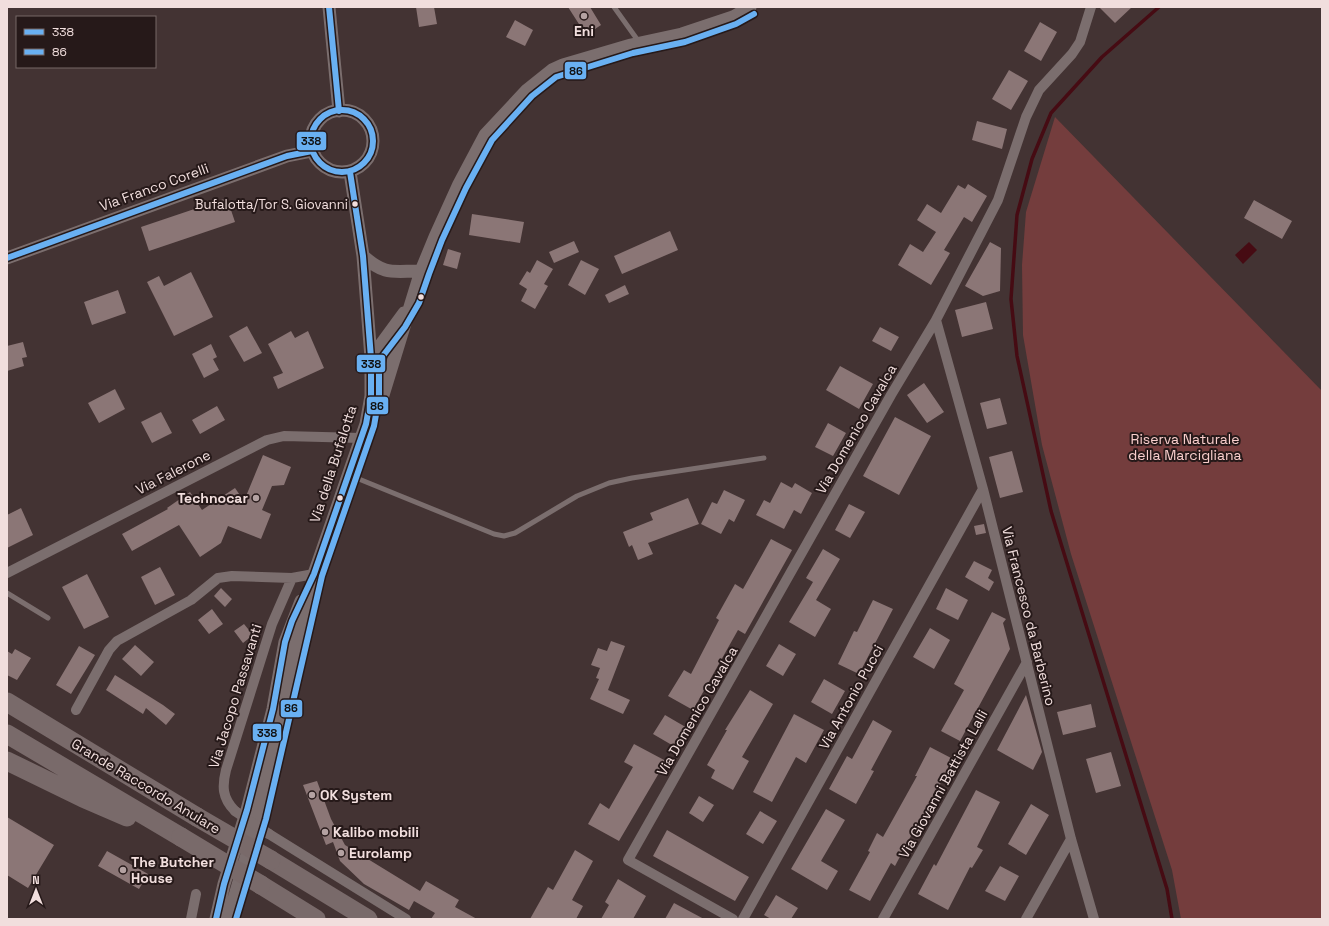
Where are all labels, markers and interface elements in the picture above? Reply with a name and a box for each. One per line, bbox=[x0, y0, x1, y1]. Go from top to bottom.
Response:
marker: Eni bbox=[579, 11, 589, 21]
legend bbox=[16, 16, 156, 68]
place label: Eni bbox=[574, 22, 594, 40]
text: 338 bbox=[52, 24, 74, 40]
text: 86 bbox=[52, 44, 67, 60]
line badge: 86 bbox=[564, 61, 587, 80]
text: 86 bbox=[569, 64, 583, 78]
line badge: 338 bbox=[296, 131, 327, 151]
text: 338 bbox=[301, 134, 321, 148]
street label: Via Franco Corelli bbox=[97, 159, 211, 215]
place label: Bufalotta/Tor S. Giovanni bbox=[195, 196, 348, 213]
marker: Bufalotta/Tor S. Giovanni bbox=[350, 199, 360, 209]
unlabelled marker bbox=[416, 292, 426, 302]
line badge: 338 bbox=[356, 354, 386, 373]
text: 338 bbox=[361, 357, 381, 371]
street label: Via Domenico Cavalca bbox=[812, 361, 900, 497]
line badge: 86 bbox=[366, 396, 389, 415]
text: 86 bbox=[370, 399, 384, 413]
street label: Via della Bufalotta bbox=[306, 403, 360, 525]
park label: Riserva Naturale della Marcigliana bbox=[1128, 430, 1242, 464]
street label: Via Falerone bbox=[133, 445, 213, 499]
place label: Technocar bbox=[177, 489, 248, 507]
marker: Technocar bbox=[251, 493, 261, 503]
unlabelled marker bbox=[335, 493, 345, 503]
street label: Via Francesco da Barberino bbox=[998, 524, 1060, 708]
street label: Via Jacopo Passavanti bbox=[204, 622, 266, 770]
street label: Via Antonio Pucci bbox=[815, 641, 887, 753]
street label: Via Domenico Cavalca bbox=[653, 643, 741, 779]
line badge: 86 bbox=[280, 699, 303, 718]
text: 86 bbox=[284, 701, 298, 715]
street label: Via Giovanni Battista Lalli bbox=[895, 706, 991, 862]
line badge: 338 bbox=[252, 723, 282, 742]
text: 338 bbox=[257, 726, 277, 740]
street label: Grande Raccordo Anulare bbox=[68, 734, 224, 838]
place label: OK System bbox=[320, 786, 392, 804]
marker: OK System bbox=[307, 790, 317, 800]
place label: Kalibo mobili bbox=[333, 823, 419, 841]
marker: Kalibo mobili bbox=[320, 827, 330, 837]
place label: Eurolamp bbox=[349, 844, 412, 862]
marker: Eurolamp bbox=[336, 848, 346, 858]
place label: The Butcher House bbox=[131, 853, 214, 887]
marker: The Butcher House bbox=[118, 865, 128, 875]
north arrow bbox=[16, 870, 56, 910]
text: N bbox=[32, 873, 40, 887]

